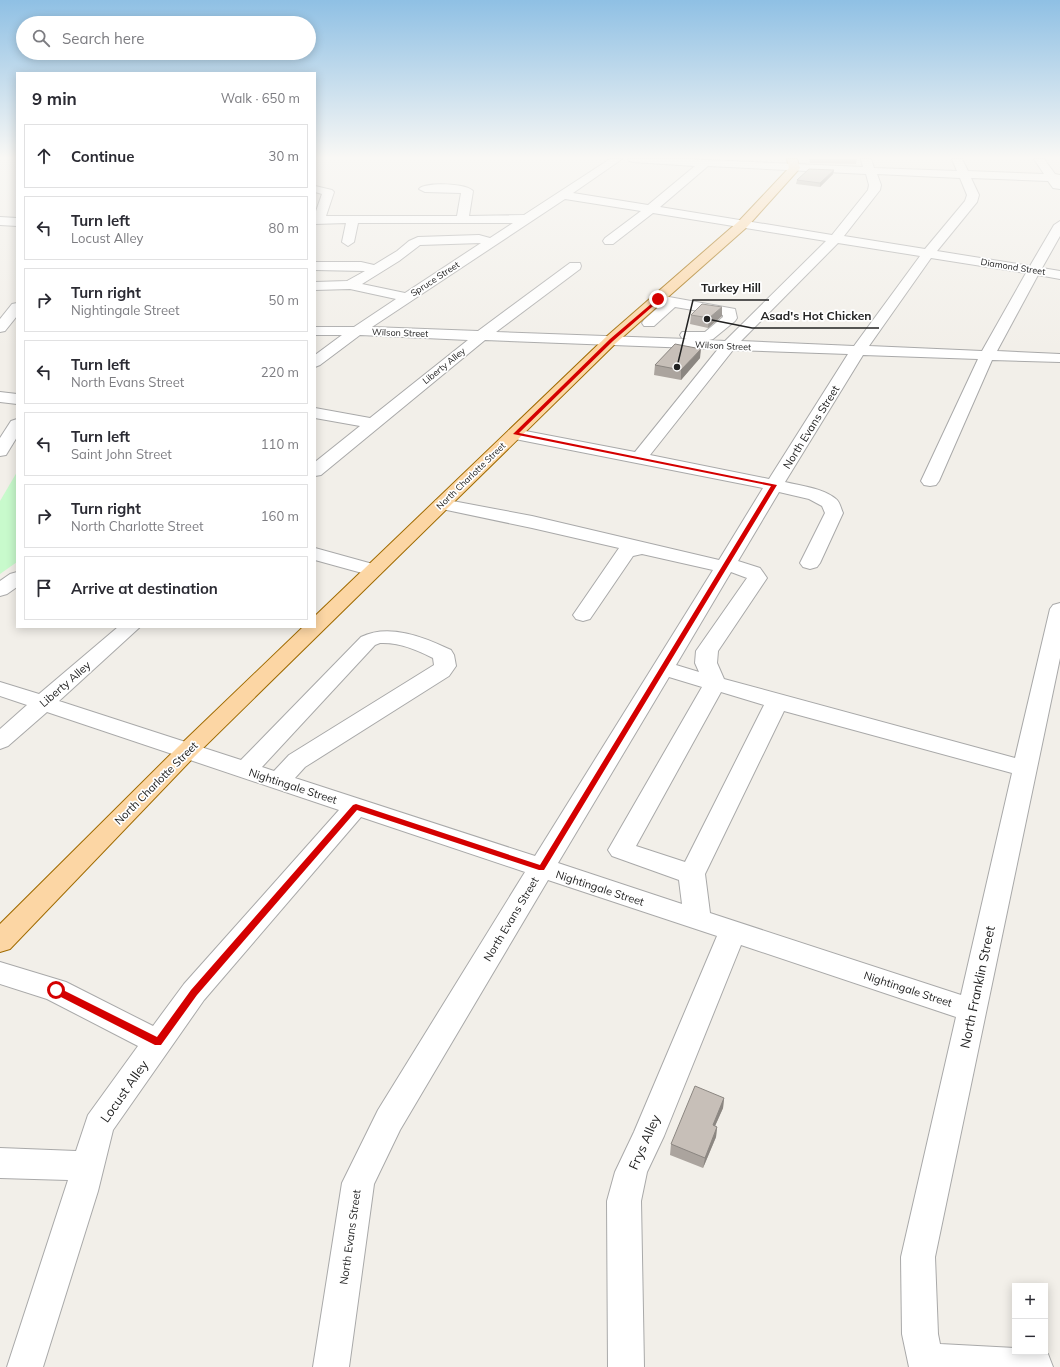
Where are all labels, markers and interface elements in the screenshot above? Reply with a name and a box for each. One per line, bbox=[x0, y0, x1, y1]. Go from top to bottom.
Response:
search box bbox=[16, 16, 316, 60]
icon: search bbox=[30, 27, 52, 49]
text: Search here bbox=[62, 29, 144, 48]
text: 9 min bbox=[32, 88, 77, 109]
text: Walk · 650 m bbox=[221, 90, 300, 106]
icon: ahead bbox=[33, 145, 55, 167]
text: Continue bbox=[71, 147, 134, 166]
text: 30 m bbox=[269, 148, 299, 164]
text: Turn left bbox=[71, 211, 130, 230]
icon: left bbox=[33, 217, 55, 239]
text: 80 m bbox=[269, 220, 299, 236]
text: Locust Alley bbox=[71, 230, 143, 246]
street label: Diamond Street bbox=[980, 256, 1046, 277]
street label: Spruce Street bbox=[408, 259, 461, 298]
callout: Turkey Hill bbox=[693, 276, 769, 300]
text: Turkey Hill bbox=[701, 280, 761, 295]
text: Turn right bbox=[71, 283, 141, 302]
icon: right bbox=[33, 289, 55, 311]
route end bbox=[649, 290, 667, 308]
text: 50 m bbox=[269, 292, 299, 308]
text: Nightingale Street bbox=[71, 302, 180, 318]
callout: Asad's Hot Chicken bbox=[752, 304, 879, 328]
text: Asad's Hot Chicken bbox=[760, 308, 872, 323]
street label: Wilson Street bbox=[372, 326, 428, 339]
street label: Wilson Street bbox=[695, 339, 751, 352]
street label: Liberty Alley bbox=[420, 345, 468, 387]
text: Turn left bbox=[71, 355, 130, 374]
icon: left bbox=[33, 361, 55, 383]
text: 220 m bbox=[261, 364, 299, 380]
text: North Evans Street bbox=[71, 374, 184, 390]
street label: North Evans Street bbox=[780, 383, 842, 471]
text: Turn left bbox=[71, 427, 130, 446]
icon: left bbox=[33, 433, 55, 455]
text: 110 m bbox=[261, 436, 299, 452]
street label: North Charlotte Street bbox=[434, 440, 507, 511]
text: Saint John Street bbox=[71, 446, 172, 462]
text: Turn right bbox=[71, 499, 141, 518]
icon: right bbox=[33, 505, 55, 527]
text: 160 m bbox=[261, 508, 299, 524]
text: North Charlotte Street bbox=[71, 518, 204, 534]
icon: arrive bbox=[33, 577, 55, 599]
text: Arrive at destination bbox=[71, 579, 218, 598]
street label: Liberty Alley bbox=[37, 658, 94, 710]
street label: North Charlotte Street bbox=[111, 738, 201, 828]
street label: Nightingale Street bbox=[247, 765, 339, 807]
street label: Nightingale Street bbox=[554, 867, 646, 909]
street label: North Evans Street bbox=[480, 874, 542, 964]
street label: North Franklin Street bbox=[956, 924, 998, 1050]
street label: Nightingale Street bbox=[862, 968, 954, 1010]
route start bbox=[47, 981, 65, 999]
street label: Locust Alley bbox=[97, 1057, 151, 1125]
street label: Frys Alley bbox=[625, 1112, 663, 1172]
street label: North Evans Street bbox=[336, 1188, 364, 1285]
map controls bbox=[1012, 1283, 1048, 1355]
button: + bbox=[1012, 1283, 1048, 1319]
button: − bbox=[1012, 1319, 1048, 1355]

